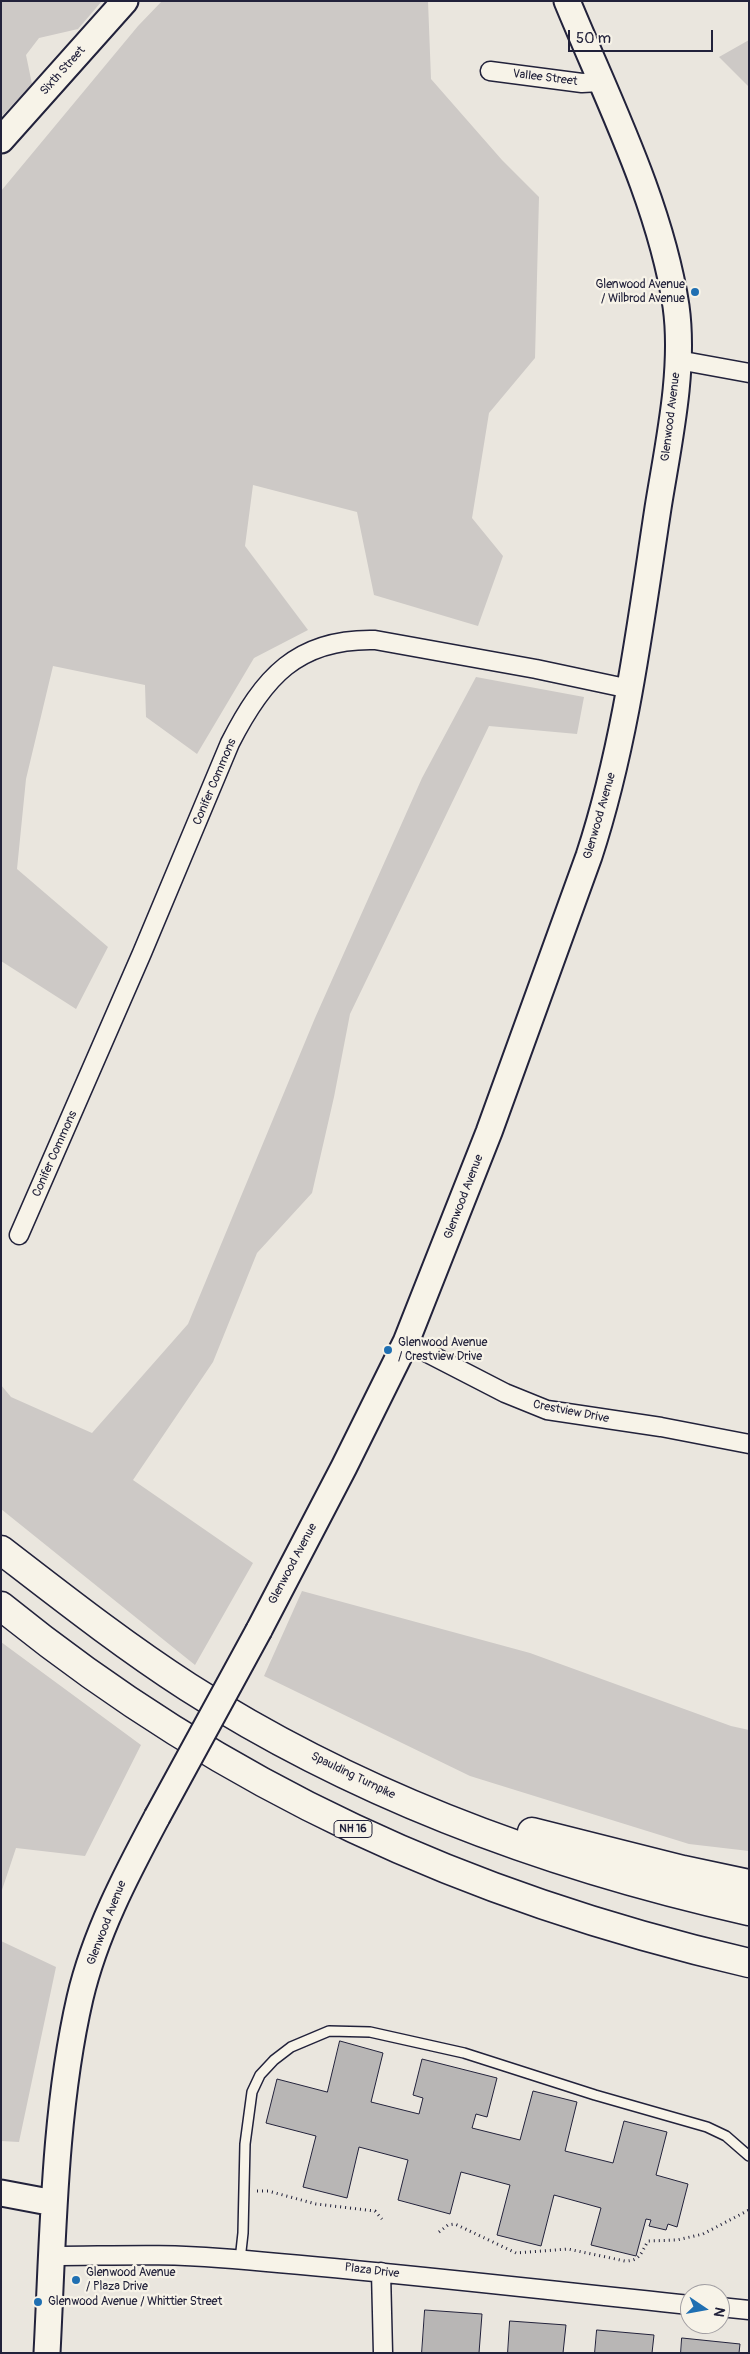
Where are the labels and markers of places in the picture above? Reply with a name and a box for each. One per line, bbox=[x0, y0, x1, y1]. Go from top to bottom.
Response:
place label: Glenwood Avenue / Wilbrod Avenue bbox=[595, 278, 685, 306]
marker: Glenwood Avenue / Wilbrod Avenue bbox=[689, 286, 701, 298]
place label: Glenwood Avenue / Crestview Drive bbox=[398, 1336, 488, 1364]
marker: Glenwood Avenue / Crestview Drive bbox=[382, 1344, 394, 1356]
place label: Glenwood Avenue / Plaza Drive bbox=[86, 2266, 176, 2294]
marker: Glenwood Avenue / Plaza Drive bbox=[70, 2274, 82, 2286]
place label: Glenwood Avenue / Whittier Street bbox=[48, 2295, 222, 2309]
marker: Glenwood Avenue / Whittier Street bbox=[32, 2296, 44, 2308]

